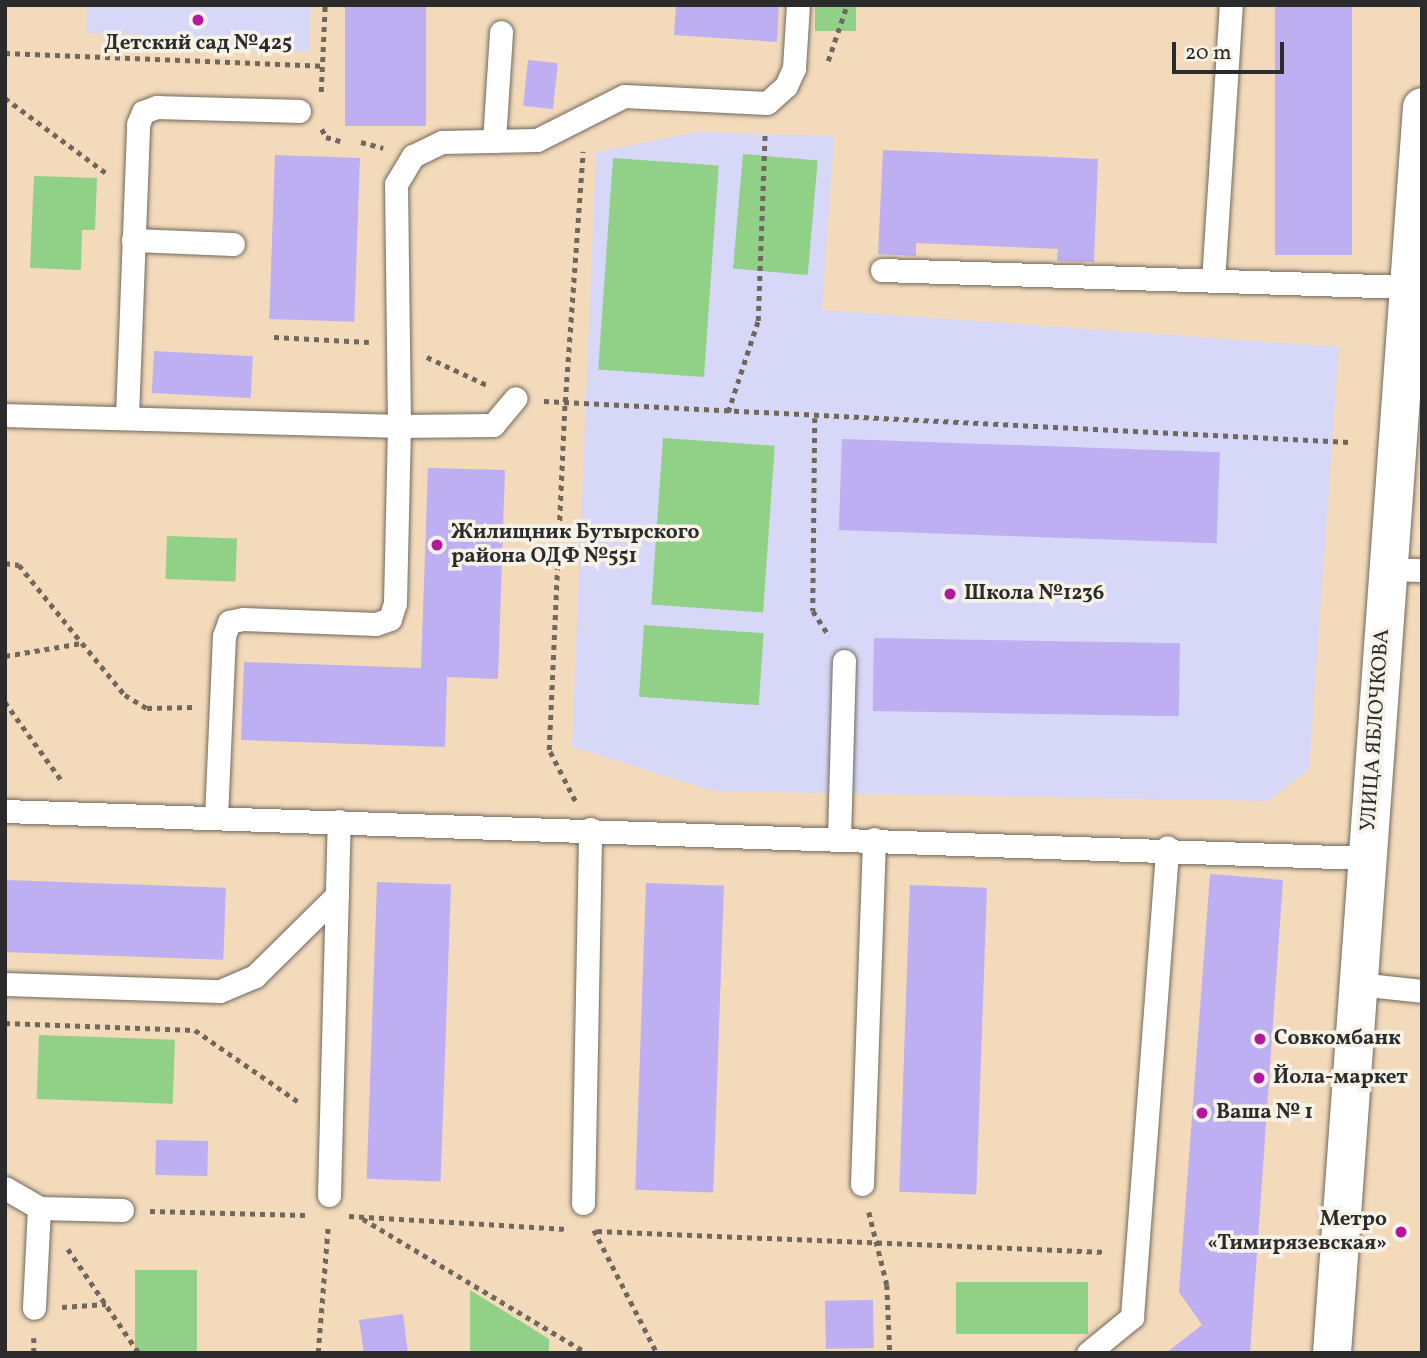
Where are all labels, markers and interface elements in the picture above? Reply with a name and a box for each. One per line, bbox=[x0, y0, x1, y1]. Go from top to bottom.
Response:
marker: Детский сад №425 bbox=[190, 12, 206, 28]
scale bar bbox=[1175, 28, 1287, 72]
place label: Детский сад №425 bbox=[104, 31, 292, 57]
text: 20 m bbox=[1185, 39, 1231, 68]
place label: Жилищник Бутырского района ОДФ №551 bbox=[451, 520, 699, 570]
marker: Жилищник Бутырского района ОДФ №551 bbox=[429, 537, 445, 553]
place label: Школа №1236 bbox=[964, 581, 1104, 607]
marker: Школа №1236 bbox=[942, 586, 958, 602]
street label: УЛИЦА ЯБЛОЧКОВА bbox=[1356, 628, 1396, 832]
place label: Совкомбанк bbox=[1274, 1026, 1401, 1052]
marker: Совкомбанк bbox=[1252, 1031, 1268, 1047]
place label: Йола-маркет bbox=[1273, 1065, 1408, 1091]
marker: Йола-маркет bbox=[1251, 1070, 1267, 1086]
place label: Ваша № 1 bbox=[1216, 1100, 1313, 1126]
marker: Ваша № 1 bbox=[1194, 1105, 1210, 1121]
place label: Метро «Тимирязевская» bbox=[1207, 1207, 1387, 1257]
marker: Метро «Тимирязевская» bbox=[1393, 1224, 1409, 1240]

